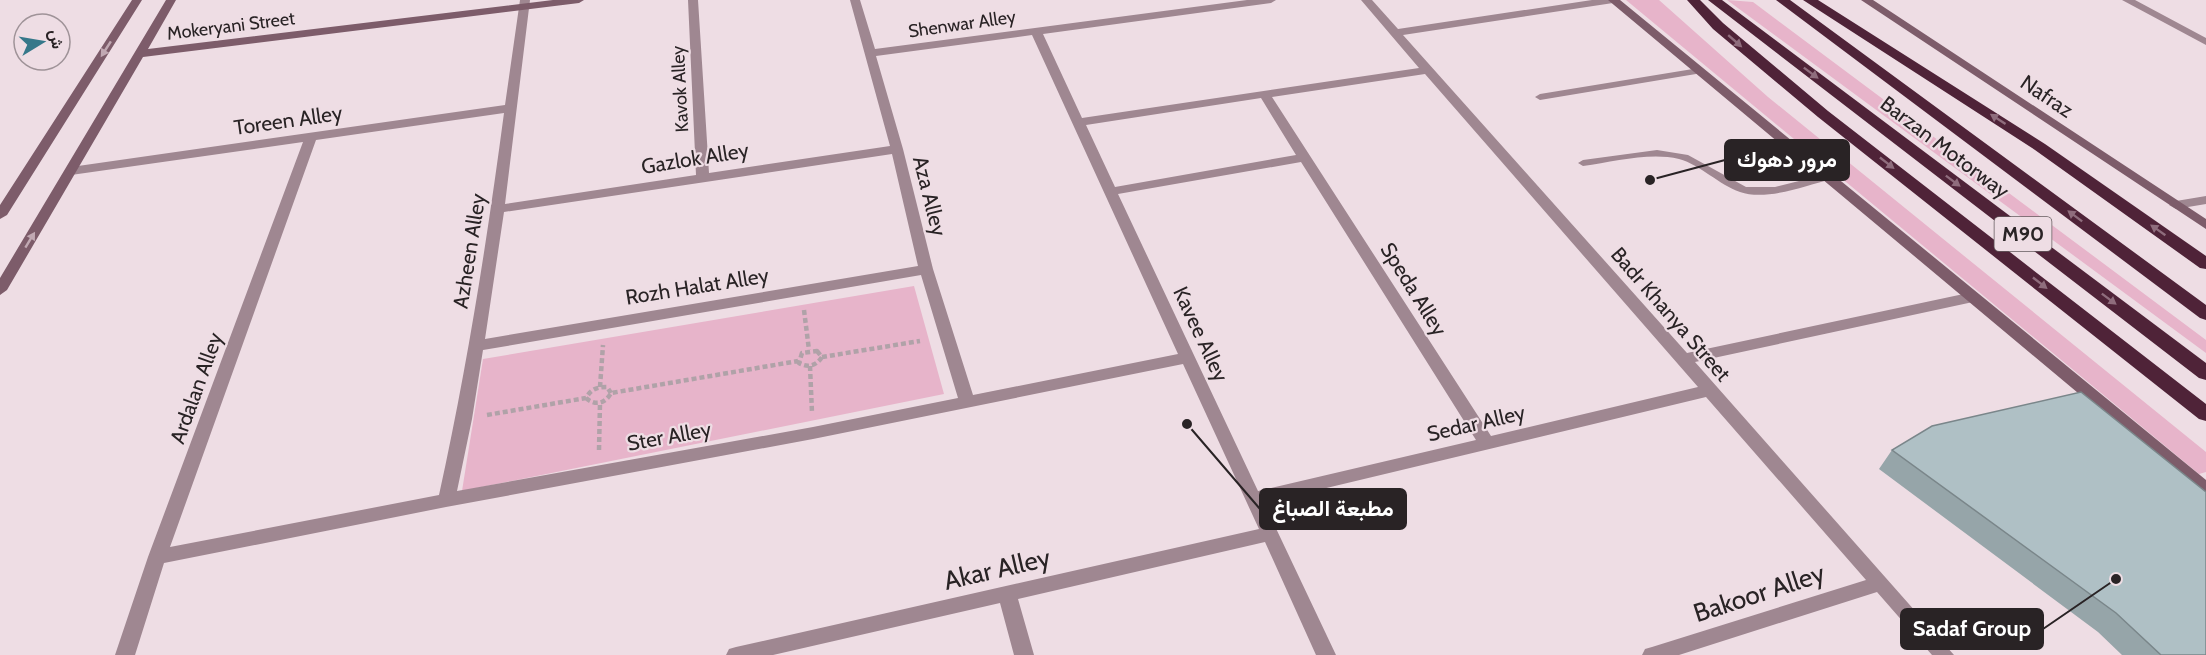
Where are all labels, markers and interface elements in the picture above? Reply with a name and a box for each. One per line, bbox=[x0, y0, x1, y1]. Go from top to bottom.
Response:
street label: Shenwar Alley bbox=[907, 6, 1017, 42]
street label: Mokeryani Street bbox=[166, 7, 296, 45]
north arrow bbox=[12, 12, 72, 72]
text: ش bbox=[45, 28, 67, 50]
one-way arrow bbox=[1727, 34, 1742, 47]
one-way arrow bbox=[101, 41, 112, 57]
street label: Kavok Alley bbox=[667, 45, 693, 133]
one-way arrow bbox=[1804, 67, 1819, 79]
street label: Nafraz bbox=[2016, 69, 2078, 123]
street label: Barzan Motorway bbox=[1876, 91, 2015, 204]
street label: Toreen Alley bbox=[232, 100, 344, 140]
one-way arrow bbox=[1990, 114, 2006, 125]
street label: Gazlok Alley bbox=[639, 137, 751, 179]
callout: مرور دهوك bbox=[1725, 140, 1849, 180]
text: مرور دهوك bbox=[1737, 146, 1837, 173]
street label: Aza Alley bbox=[908, 153, 952, 239]
one-way arrow bbox=[1879, 157, 1894, 169]
one-way arrow bbox=[1945, 175, 1961, 187]
street label: Azheen Alley bbox=[448, 191, 490, 310]
one-way arrow bbox=[2067, 211, 2082, 223]
road number: M90 bbox=[1994, 217, 2052, 251]
one-way arrow bbox=[2151, 224, 2167, 236]
one-way arrow bbox=[25, 231, 35, 248]
street label: Speda Alley bbox=[1376, 238, 1453, 340]
street label: Badr Khanya Street bbox=[1606, 242, 1736, 386]
street label: Rozh Halat Alley bbox=[624, 262, 771, 310]
one-way arrow bbox=[2033, 277, 2048, 289]
street label: Kavee Alley bbox=[1168, 283, 1234, 386]
one-way arrow bbox=[2101, 292, 2116, 304]
street label: Ardalan Alley bbox=[164, 329, 228, 447]
street label: Sedar Alley bbox=[1424, 399, 1528, 446]
street label: Ster Alley bbox=[625, 416, 713, 456]
callout: مطبعة الصباغ bbox=[1260, 489, 1406, 529]
text: مطبعة الصباغ bbox=[1272, 495, 1394, 523]
street label: Akar Alley bbox=[941, 541, 1053, 597]
street label: Bakoor Alley bbox=[1689, 557, 1829, 629]
callout: Sadaf Group bbox=[1901, 609, 2043, 649]
text: Sadaf Group bbox=[1913, 615, 2031, 642]

